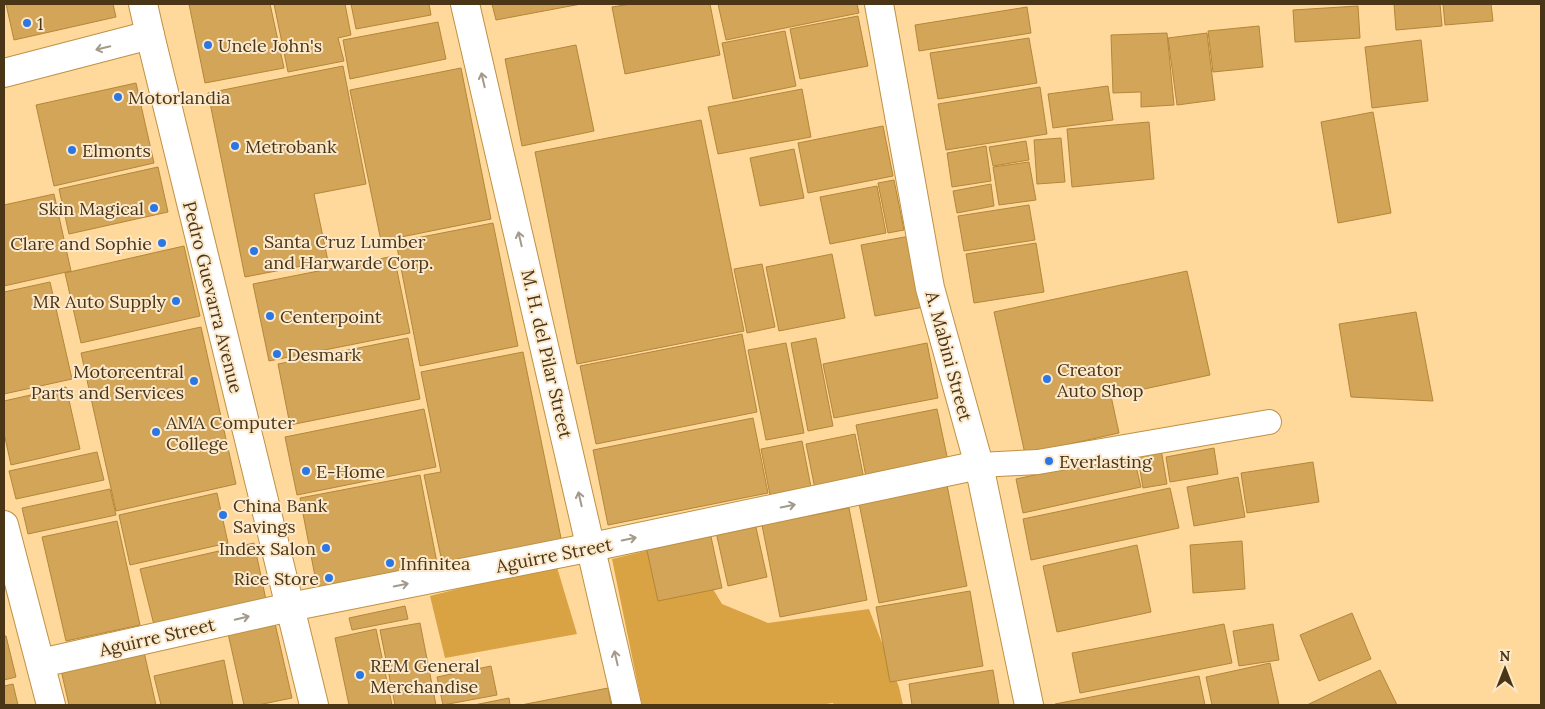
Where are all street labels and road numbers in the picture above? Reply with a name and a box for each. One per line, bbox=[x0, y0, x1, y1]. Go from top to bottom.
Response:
street label: Pedro Guevarra Avenue bbox=[178, 199, 248, 396]
street label: M. H. del Pilar Street bbox=[516, 267, 578, 441]
street label: A. Mabini Street bbox=[920, 288, 977, 423]
street label: Aguirre Street bbox=[493, 532, 614, 578]
street label: Aguirre Street bbox=[96, 613, 217, 662]

